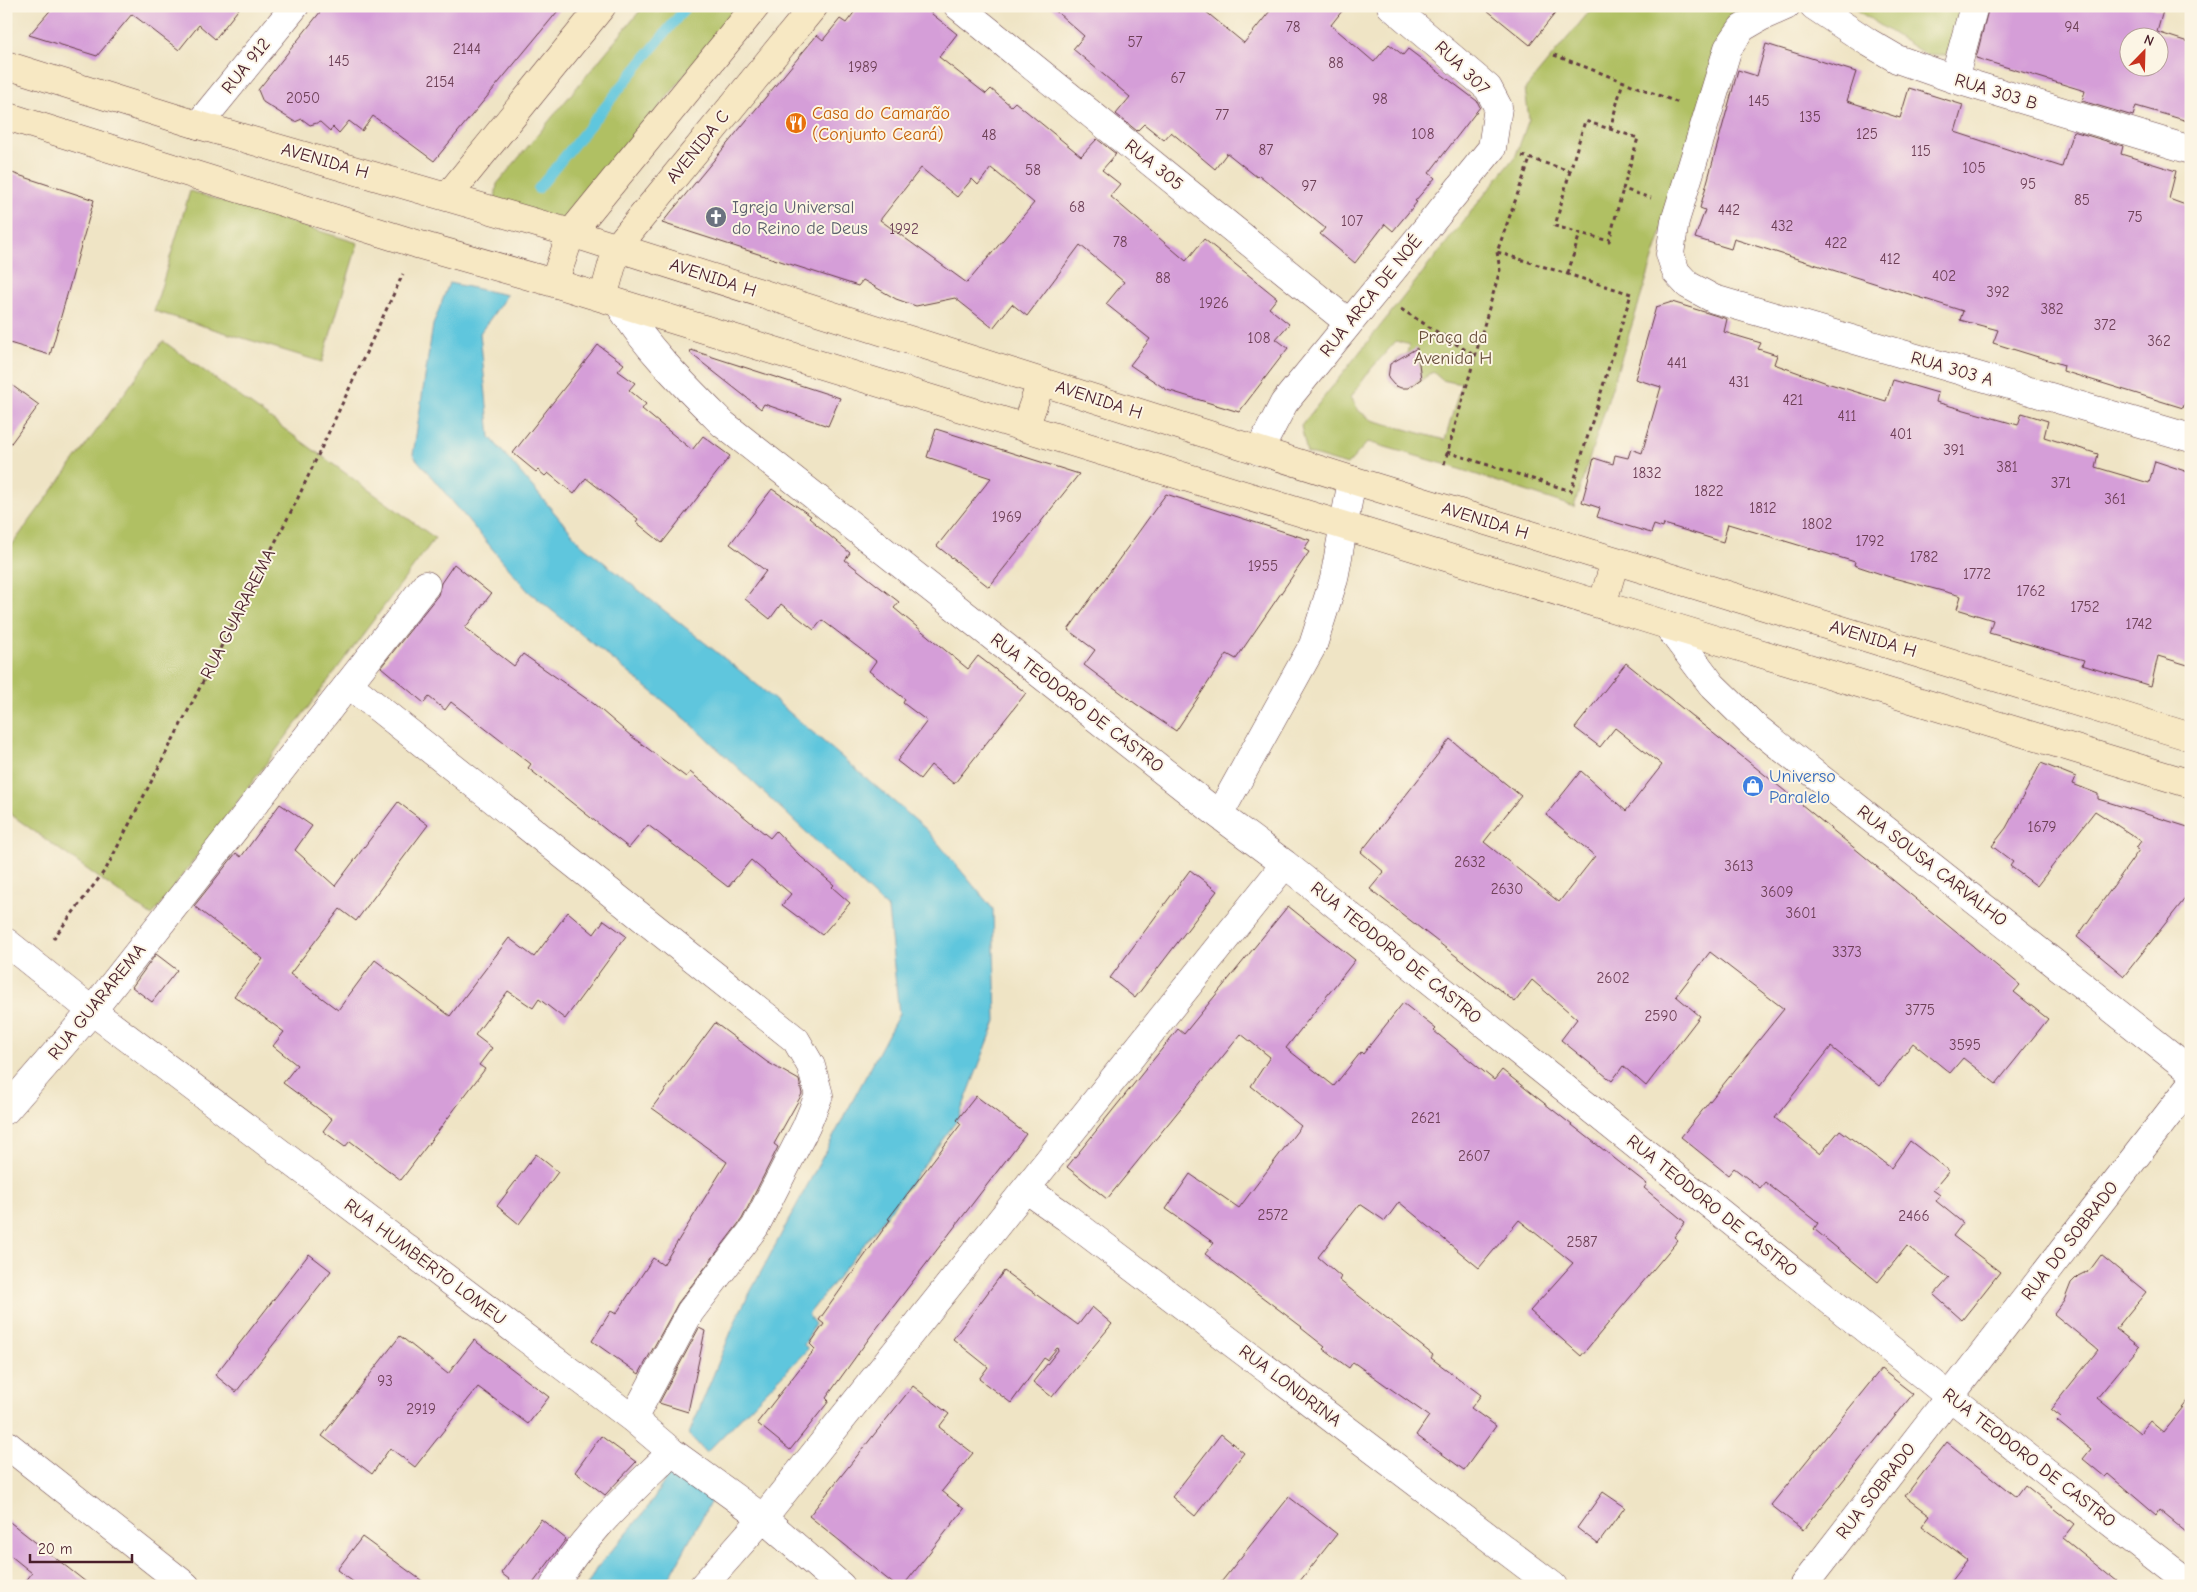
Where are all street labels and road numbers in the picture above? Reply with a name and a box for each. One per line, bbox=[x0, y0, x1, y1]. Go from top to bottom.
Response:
street label: RUA 912 bbox=[217, 34, 275, 98]
street label: RUA 307 bbox=[1430, 37, 1494, 99]
street label: RUA 303 B bbox=[1952, 69, 2040, 115]
street label: AVENIDA C bbox=[662, 106, 734, 188]
street label: RUA 305 bbox=[1121, 135, 1187, 195]
street label: AVENIDA H bbox=[279, 139, 371, 183]
street label: RUA ARCA DE NOÉ bbox=[1315, 230, 1427, 361]
street label: AVENIDA H bbox=[667, 254, 759, 302]
street label: RUA 303 A bbox=[1908, 347, 1996, 391]
street label: AVENIDA H bbox=[1053, 376, 1145, 424]
street label: AVENIDA H bbox=[1439, 498, 1531, 544]
street label: RUA GUARAREMA bbox=[196, 545, 280, 683]
street label: AVENIDA H bbox=[1827, 616, 1919, 662]
street label: RUA TEODORO DE CASTRO bbox=[986, 629, 1168, 777]
street label: RUA SOUSA CARVALHO bbox=[1853, 801, 2011, 931]
street label: RUA TEODORO DE CASTRO bbox=[1306, 878, 1486, 1028]
street label: RUA GUARAREMA bbox=[44, 940, 150, 1064]
street label: RUA TEODORO DE CASTRO bbox=[1622, 1131, 1802, 1281]
street label: RUA DO SOBRADO bbox=[2017, 1177, 2123, 1305]
street label: RUA HUMBERTO LOMEU bbox=[340, 1194, 510, 1330]
street label: RUA LONDRINA bbox=[1235, 1341, 1345, 1431]
street label: RUA TEODORO DE CASTRO bbox=[1938, 1384, 2120, 1532]
street label: RUA SOBRADO bbox=[1832, 1439, 1920, 1543]

